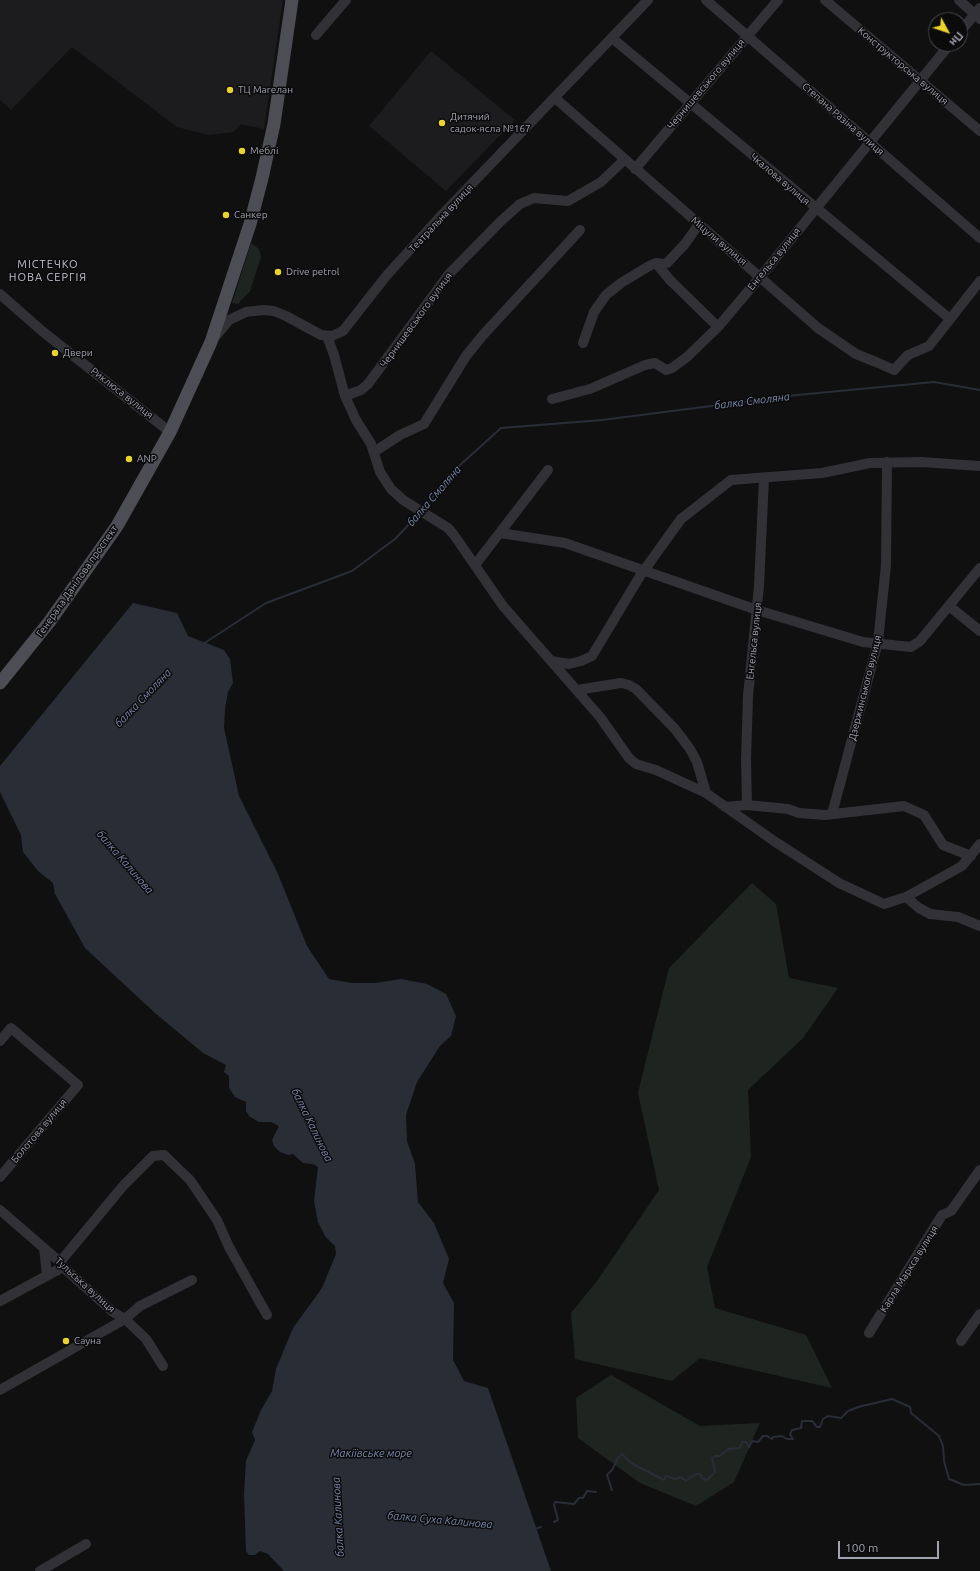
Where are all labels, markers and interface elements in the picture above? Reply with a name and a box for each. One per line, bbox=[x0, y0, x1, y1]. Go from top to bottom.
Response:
north arrow bbox=[928, 12, 968, 52]
street label: Конструкторська вулиця bbox=[855, 25, 951, 107]
text: Пн bbox=[947, 30, 966, 48]
street label: Чернишевського вулиця bbox=[665, 36, 747, 132]
street label: Степана Разіна вулиця bbox=[800, 80, 886, 158]
place label: ТЦ Магелан bbox=[238, 84, 293, 96]
marker: ТЦ Магелан bbox=[225, 85, 235, 95]
place label: Дитячий садок-ясла №167 bbox=[450, 111, 531, 134]
marker: Дитячий садок-ясла №167 bbox=[437, 118, 447, 128]
place label: Меблі bbox=[250, 145, 278, 157]
marker: Меблі bbox=[237, 146, 247, 156]
street label: Чкалова вулиця bbox=[748, 151, 812, 207]
street label: Театральна вулиця bbox=[406, 181, 476, 255]
place label: Санкер bbox=[234, 209, 267, 221]
marker: Санкер bbox=[221, 210, 231, 220]
street label: Міцули вулиця bbox=[689, 214, 749, 268]
street label: Енгельса вулиця bbox=[745, 225, 803, 293]
district label: МІСТЕЧКО НОВА СЕРГІЯ bbox=[9, 257, 87, 283]
place label: Drive petrol bbox=[286, 266, 339, 278]
marker: Drive petrol bbox=[273, 267, 283, 277]
street label: Чернишевського вулиця bbox=[378, 270, 454, 370]
place label: Двери bbox=[63, 347, 93, 359]
marker: Двери bbox=[50, 348, 60, 358]
street label: Риклюса вулиця bbox=[88, 365, 156, 421]
water label: балка Смоляна bbox=[714, 390, 790, 412]
place label: ANP bbox=[137, 453, 157, 465]
marker: ANP bbox=[124, 454, 134, 464]
water label: балка Смоляна bbox=[404, 463, 464, 529]
street label: Генерала Данілова проспект bbox=[34, 523, 120, 639]
street label: Енгельса вулиця bbox=[744, 602, 764, 680]
street label: Дзержинського вулиця bbox=[846, 634, 884, 742]
water label: балка Смоляна bbox=[112, 666, 174, 730]
water label: балка Калинова bbox=[94, 828, 156, 896]
water label: балка Калинова bbox=[289, 1086, 335, 1164]
street label: Болотова вулиця bbox=[9, 1096, 69, 1166]
street label: Карла Маркса вулиця bbox=[877, 1223, 941, 1315]
street label: Тульська вулиця bbox=[52, 1255, 118, 1315]
place label: Сауна bbox=[74, 1335, 101, 1347]
marker: Сауна bbox=[61, 1336, 71, 1346]
water label: Макіївське море bbox=[330, 1446, 412, 1460]
water label: балка Калинова bbox=[329, 1477, 347, 1557]
water label: балка Суха Калинова bbox=[387, 1509, 493, 1531]
scale bar bbox=[840, 1533, 941, 1559]
text: 100 m bbox=[845, 1541, 878, 1554]

